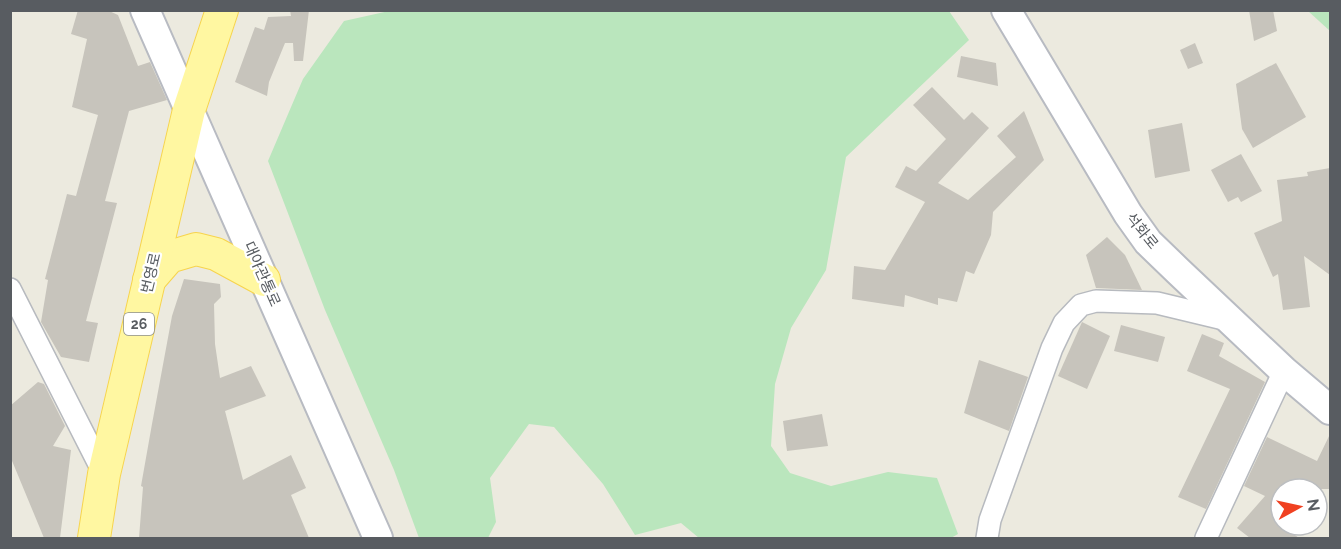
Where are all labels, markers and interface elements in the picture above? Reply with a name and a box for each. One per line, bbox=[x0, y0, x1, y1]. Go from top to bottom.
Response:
street label: 석화로 bbox=[1122, 209, 1162, 253]
street label: 대야관통로 bbox=[240, 239, 284, 309]
street label: 번영로 bbox=[138, 251, 164, 295]
road number: 26 bbox=[124, 313, 154, 335]
north arrow bbox=[1269, 477, 1329, 537]
text: N bbox=[1303, 498, 1324, 512]

